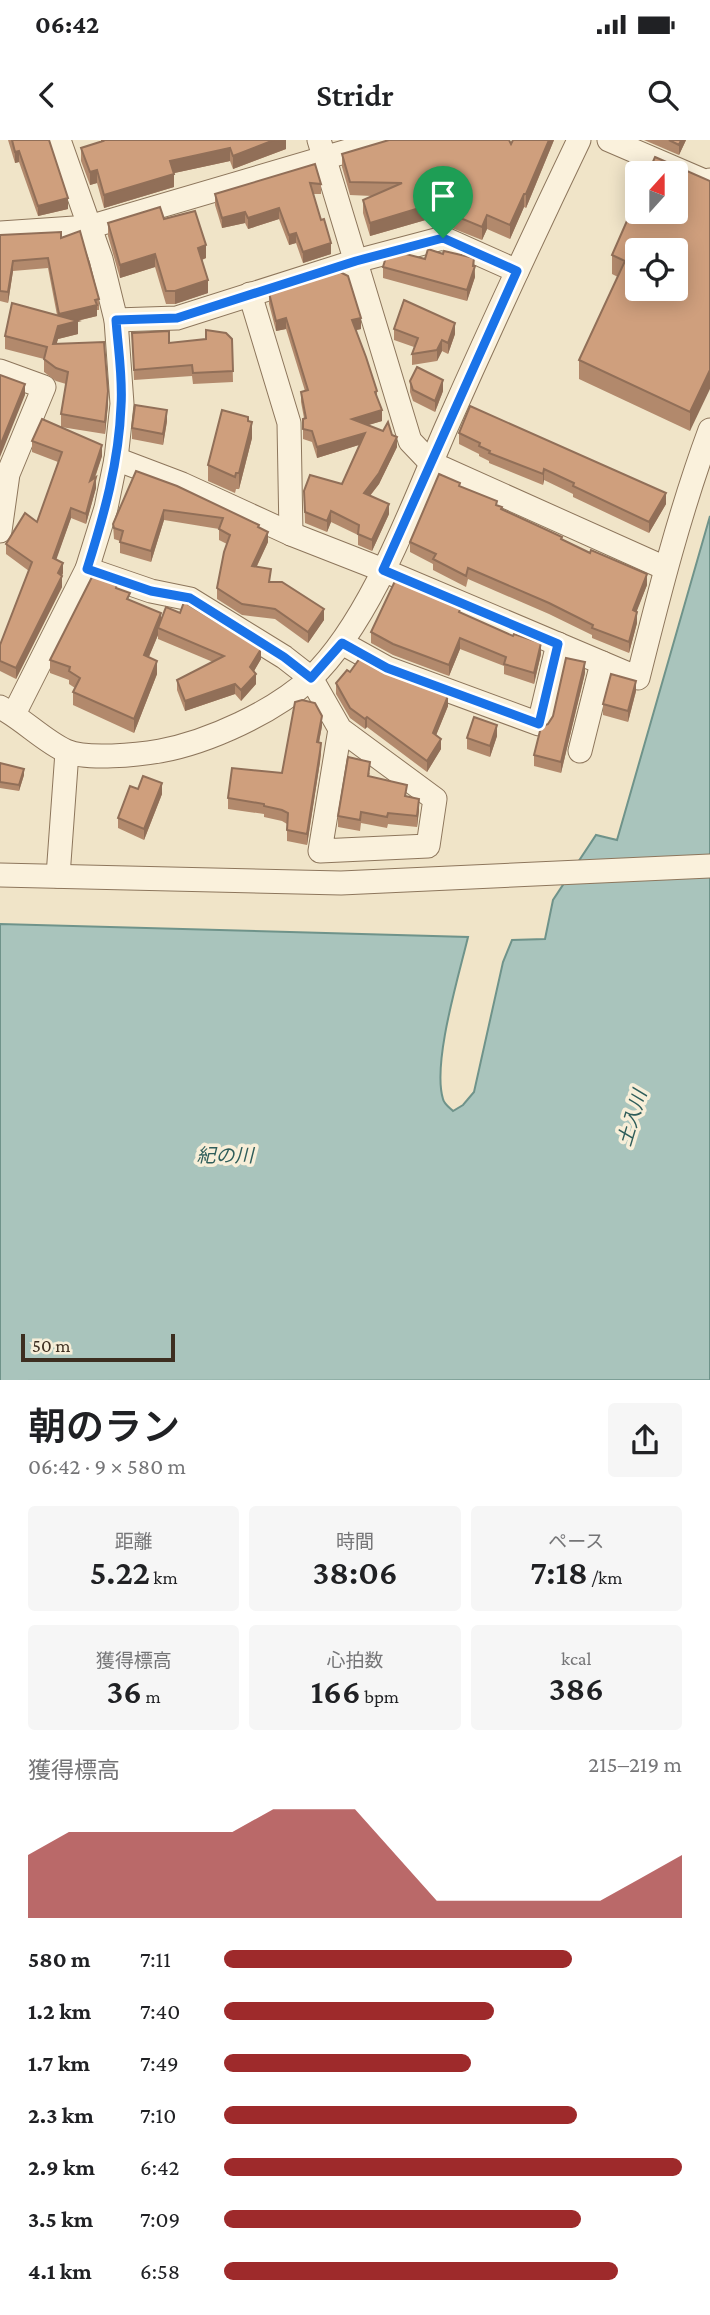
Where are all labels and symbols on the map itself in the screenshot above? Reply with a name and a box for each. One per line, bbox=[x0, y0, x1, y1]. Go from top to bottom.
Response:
north arrow bbox=[625, 161, 688, 224]
pin bbox=[413, 166, 473, 238]
water label: 土入川 bbox=[614, 1086, 651, 1148]
water label: 紀の川 bbox=[196, 1145, 255, 1166]
scale bar bbox=[21, 1332, 175, 1363]

